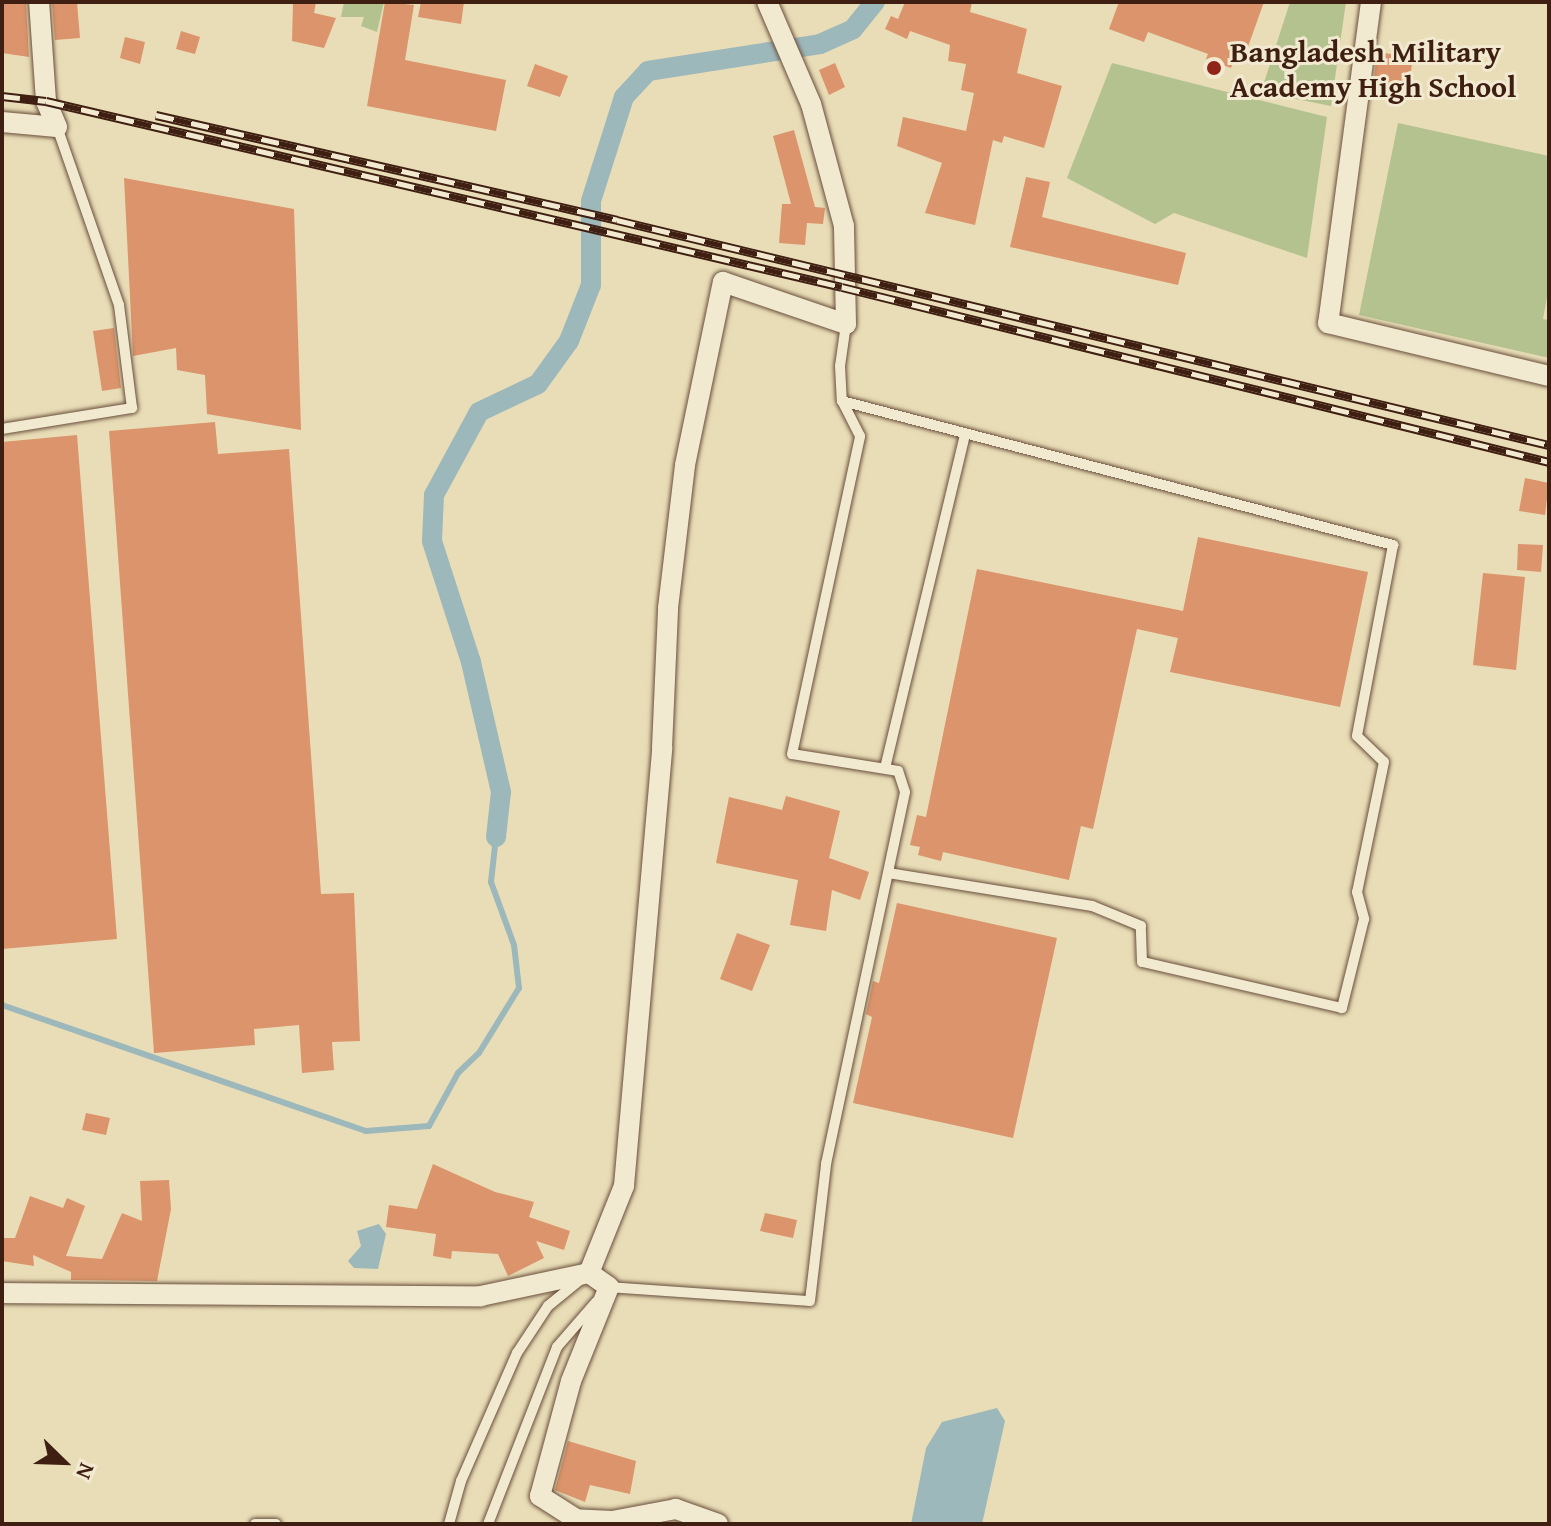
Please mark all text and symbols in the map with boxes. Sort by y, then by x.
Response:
place label: Bangladesh Military Academy High School [1230,33,1516,104]
marker: Bangladesh Military Academy High School [1205,59,1223,77]
north arrow [24,1422,104,1502]
text: N [68,1458,104,1484]

